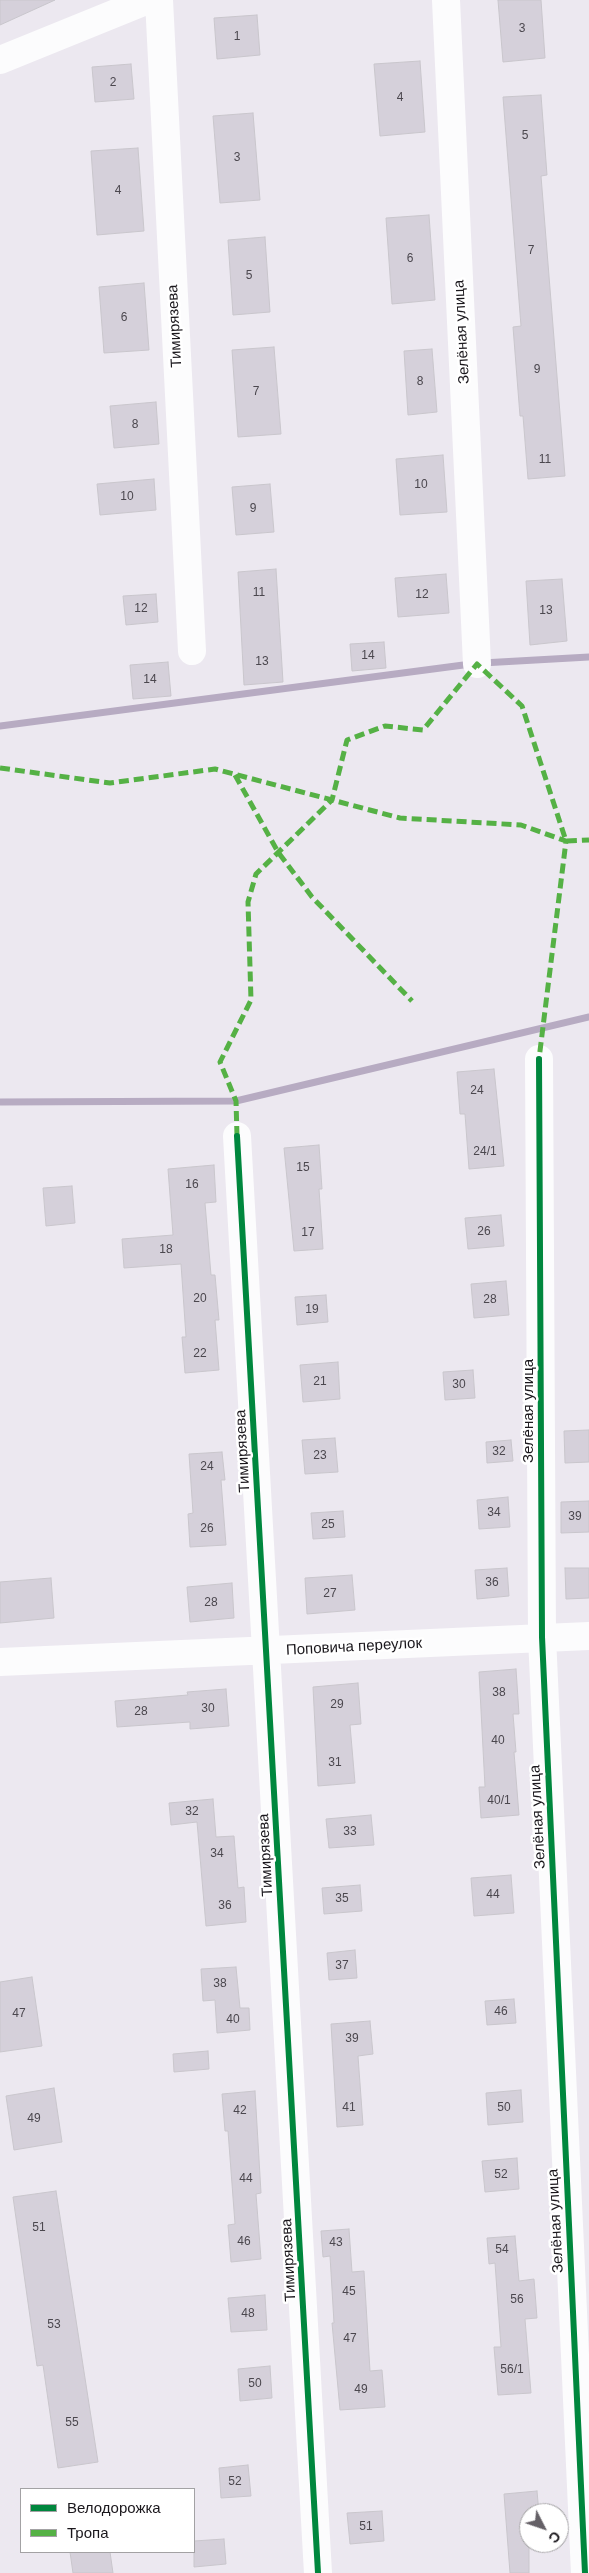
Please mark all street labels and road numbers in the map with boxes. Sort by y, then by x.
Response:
street label: Зелёная улица [450,280,474,384]
street label: Тимирязева [164,284,186,368]
street label: Зелёная улица [520,1359,538,1463]
street label: Тимирязева [232,1409,254,1493]
street label: Поповича переулок [286,1634,422,1660]
street label: Зелёная улица [526,1765,550,1869]
street label: Тимирязева [255,1813,277,1897]
street label: Зелёная улица [544,2169,568,2273]
street label: Тимирязева [278,2218,300,2302]

